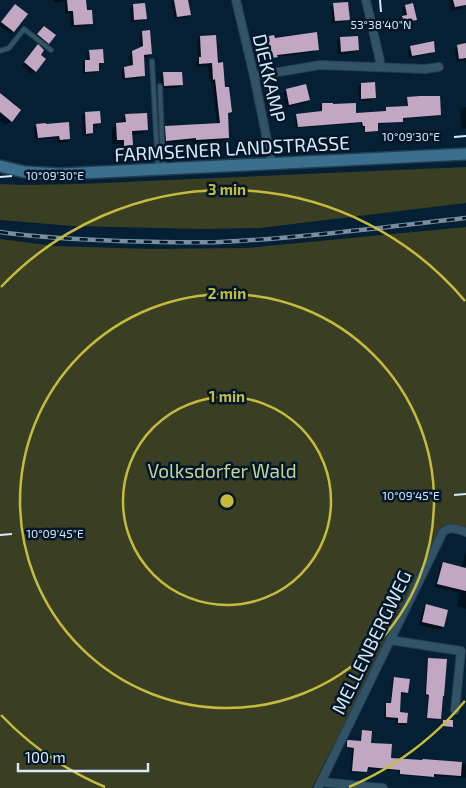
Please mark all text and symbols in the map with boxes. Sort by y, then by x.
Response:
text: 53°38'40"N [351,17,412,31]
street label: DIEKKAMP [249,31,291,125]
text: 10°09'30"E [382,129,440,143]
street label: FARMSENER LANDSTRASSE [114,130,350,166]
text: 10°09'30"E [26,168,84,182]
text: 3 min [208,180,246,198]
text: 2 min [208,284,246,302]
text: 1 min [209,387,245,405]
park label: Volksdorfer Wald [147,459,297,482]
text: 10°09'45"E [382,488,440,502]
centre of rings [218,492,236,510]
text: 10°09'45"E [26,526,84,540]
street label: MELLENBERGWEG [326,566,416,718]
scale bar [18,740,148,772]
text: 100 m [25,748,66,766]

